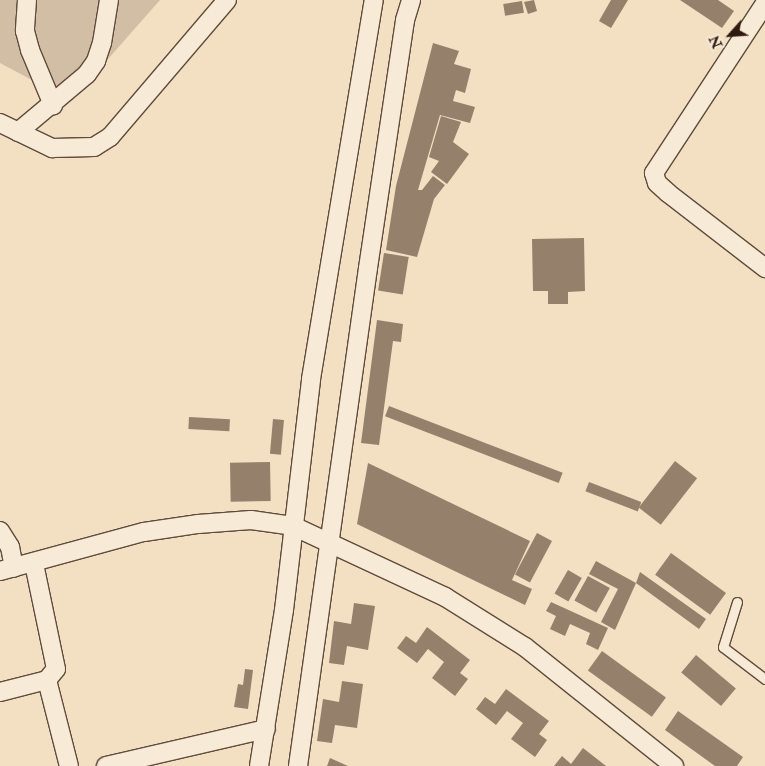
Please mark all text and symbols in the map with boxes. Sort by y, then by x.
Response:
north arrow [705,10,755,60]
text: N [706,32,726,51]

